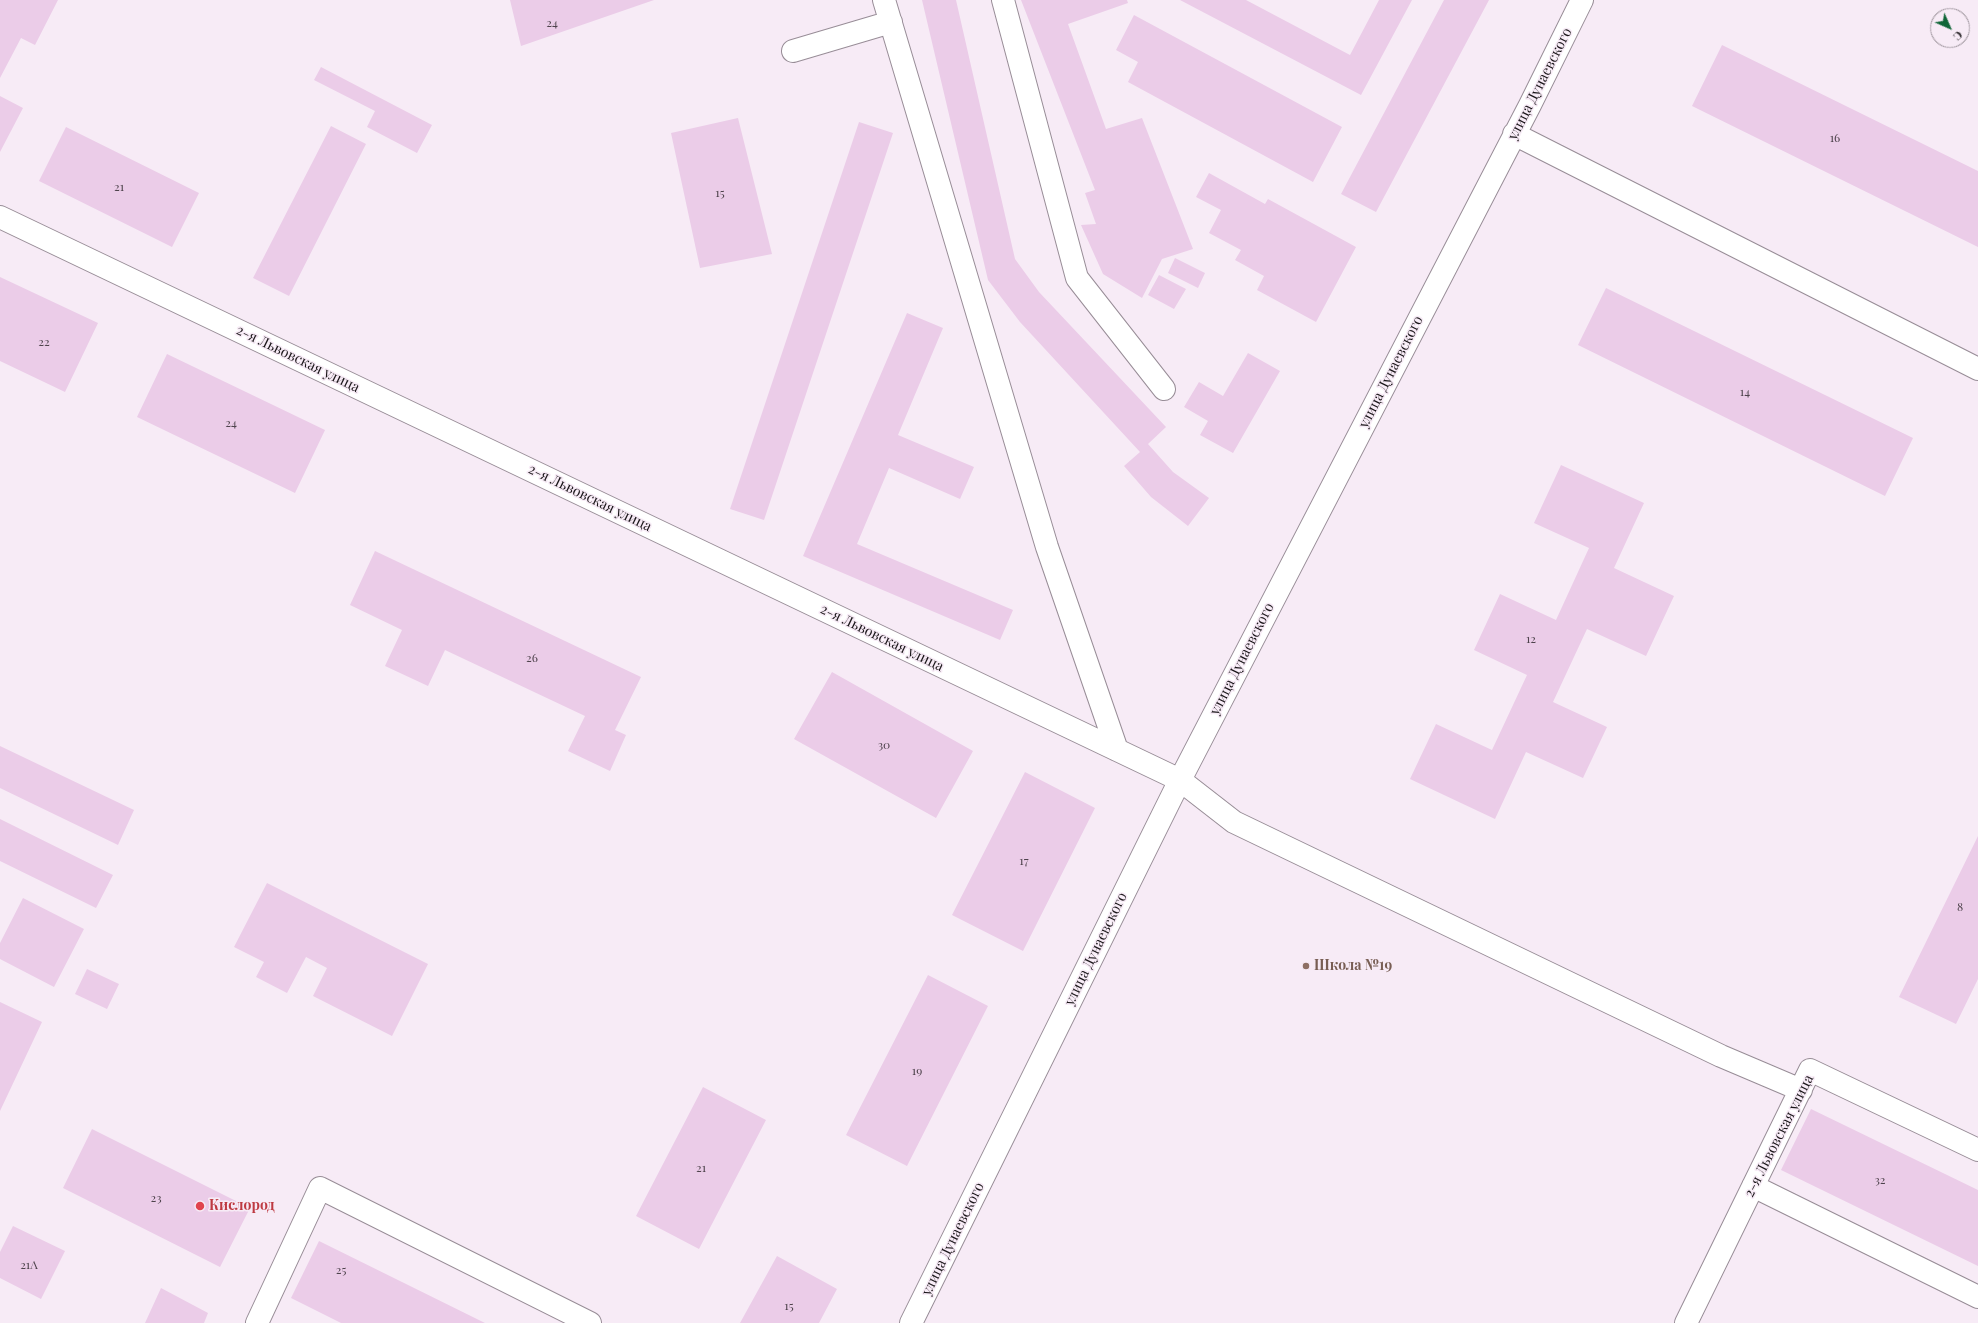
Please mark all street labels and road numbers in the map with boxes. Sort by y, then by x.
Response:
street label: улица Дунаевского [1504,25,1576,143]
street label: улица Дунаевского [1355,313,1427,431]
street label: 2-я Львовская улица [234,322,362,396]
street label: 2-я Львовская улица [526,461,654,535]
street label: улица Дунаевского [1206,600,1278,718]
street label: 2-я Львовская улица [818,601,946,675]
street label: улица Дунаевского [1061,890,1131,1008]
street label: 2-я Львовская улица [1741,1072,1817,1200]
street label: улица Дунаевского [918,1180,988,1298]

